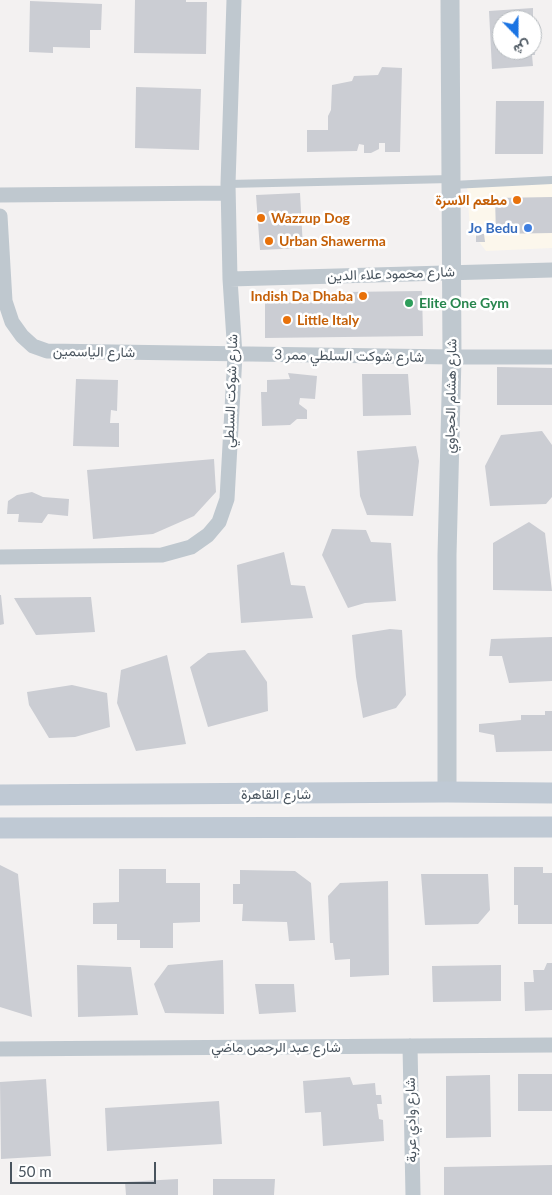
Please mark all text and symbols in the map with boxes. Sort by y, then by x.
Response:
north arrow [492,10,542,60]
text: ش [511,37,533,59]
place label: مطعم الاسرة [435,192,507,208]
marker: مطعم الاسرة [511,194,523,206]
place label: Wazzup Dog [271,210,350,226]
marker: Wazzup Dog [255,212,267,224]
place label: Jo Bedu [468,220,518,236]
marker: Jo Bedu [522,222,534,234]
place label: Urban Shawerma [279,233,386,249]
marker: Urban Shawerma [263,235,275,247]
street label: شارع محمود علاء الدين [327,263,455,285]
place label: Indish Da Dhaba [251,288,353,304]
marker: Indish Da Dhaba [357,290,369,302]
place label: Elite One Gym [419,295,509,311]
marker: Elite One Gym [403,297,415,309]
place label: Little Italy [297,312,359,328]
marker: Little Italy [281,314,293,326]
street label: شارع شوكت السلطي [221,334,241,448]
street label: شارع هشام الحجاوي [442,338,460,454]
street label: شارع الياسمين [53,343,135,361]
street label: شارع شوكت السلطي ممر 3 [274,346,424,366]
street label: شارع القاهرة [241,786,311,802]
street label: شارع عبد الرحمن ماضي [211,1039,341,1055]
street label: شارع وادي عربة [402,1077,420,1163]
scale bar [12,1152,159,1184]
text: 50 m [18,1162,52,1180]

